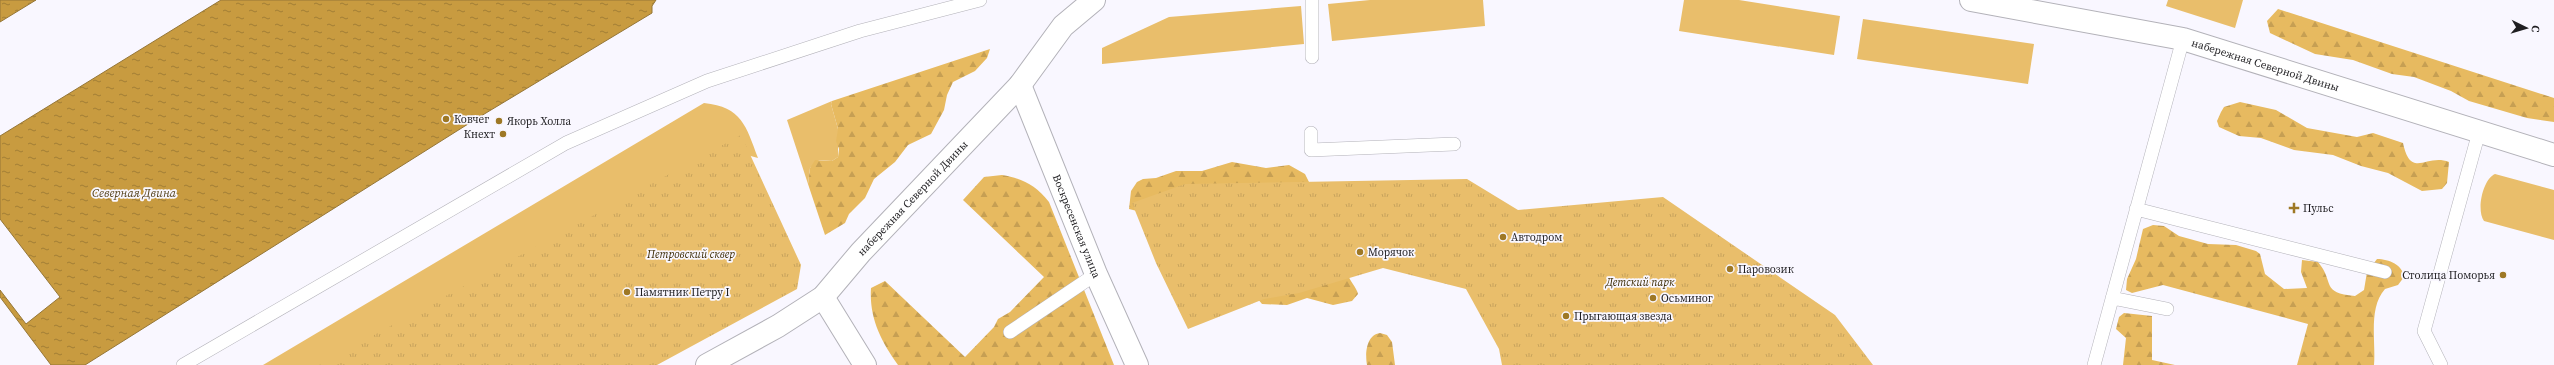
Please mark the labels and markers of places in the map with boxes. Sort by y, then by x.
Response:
place label: Ковчег [454,112,489,127]
marker: Ковчег [441,114,451,124]
place label: Якорь Холла [507,114,572,129]
marker: Якорь Холла [494,116,504,126]
place label: Кнехт [464,127,495,142]
marker: Кнехт [498,129,508,139]
place label: Пульс [2303,201,2334,216]
marker: Пульс [2288,202,2300,214]
place label: Автодром [1511,230,1562,245]
marker: Автодром [1498,232,1508,242]
place label: Морячок [1368,245,1414,260]
marker: Морячок [1355,247,1365,257]
place label: Паровозик [1738,262,1794,277]
marker: Паровозик [1725,264,1735,274]
place label: Столица Поморья [2402,268,2495,283]
marker: Столица Поморья [2498,270,2508,280]
place label: Памятник Петру I [635,285,730,300]
marker: Памятник Петру I [622,287,632,297]
place label: Осьминог [1661,291,1713,306]
marker: Осьминог [1648,293,1658,303]
place label: Прыгающая звезда [1574,309,1673,324]
marker: Прыгающая звезда [1561,311,1571,321]

